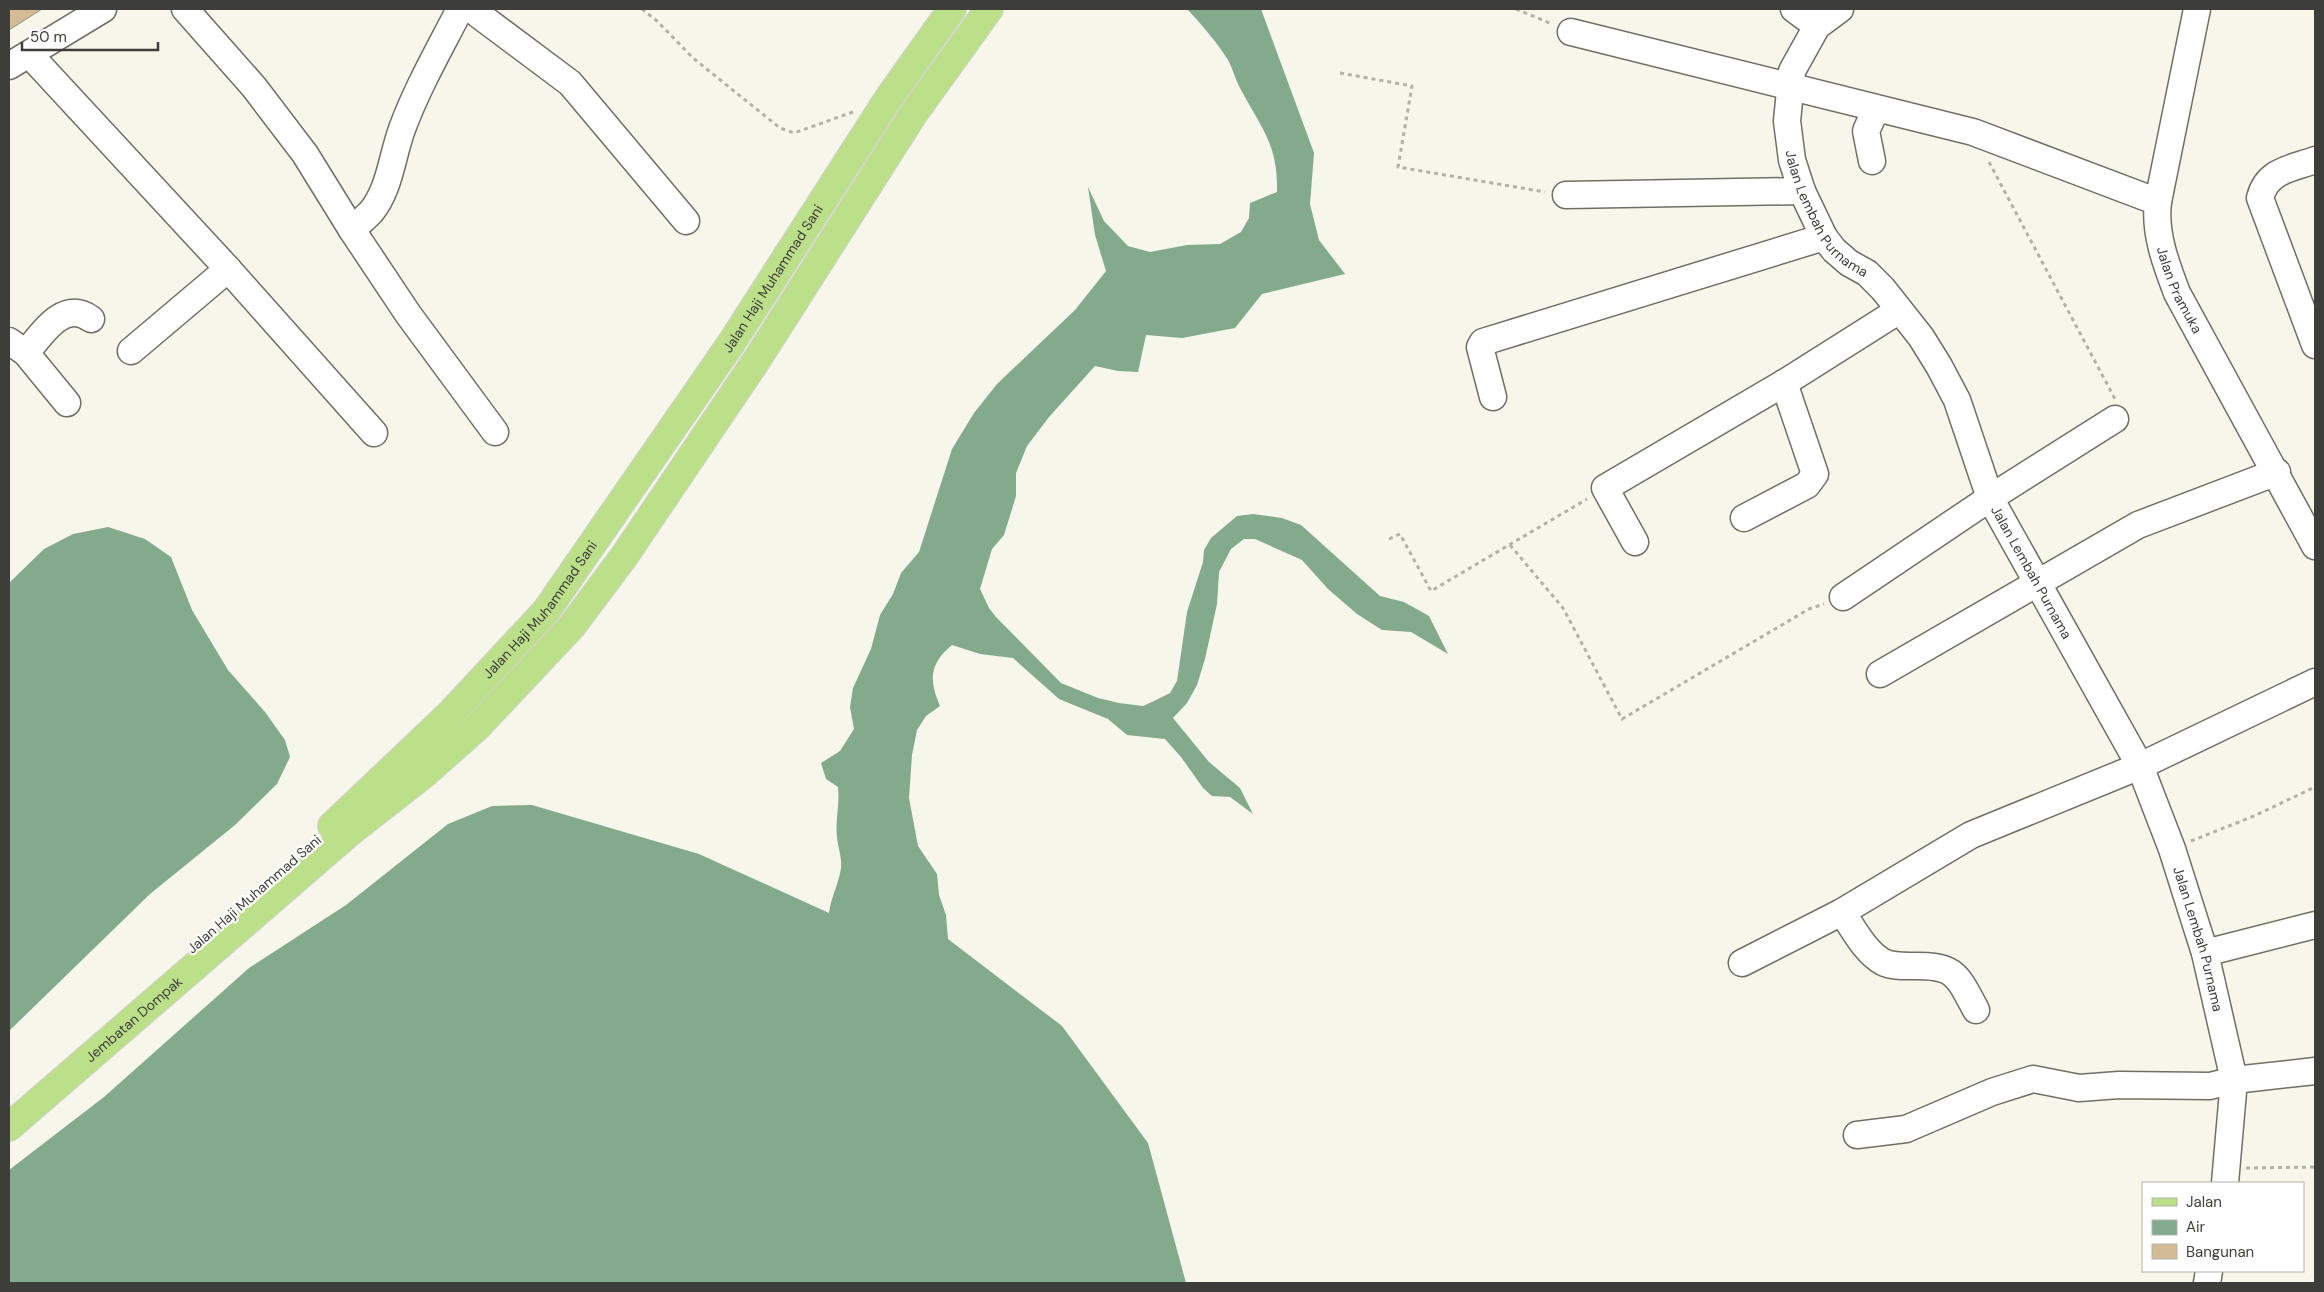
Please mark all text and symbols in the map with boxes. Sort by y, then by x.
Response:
scale bar [22,20,159,52]
text: 50 m [30,27,67,47]
street label: Jalan Lembah Purnama [1782,149,1871,281]
street label: Jalan Haji Muhammad Sani [718,201,827,356]
street label: Jalan Pramuka [2153,245,2206,337]
street label: Jalan Lembah Purnama [1987,502,2076,642]
street label: Jalan Haji Muhammad Sani [479,537,601,682]
street label: Jalan Haji Muhammad Sani [183,831,325,957]
street label: Jalan Lembah Purnama [2169,864,2227,1013]
street label: Jembatan Dompak [82,972,186,1066]
legend [2142,1182,2304,1272]
text: Jalan [2186,1192,2222,1212]
text: Air [2186,1217,2206,1237]
text: Bangunan [2186,1242,2254,1262]

